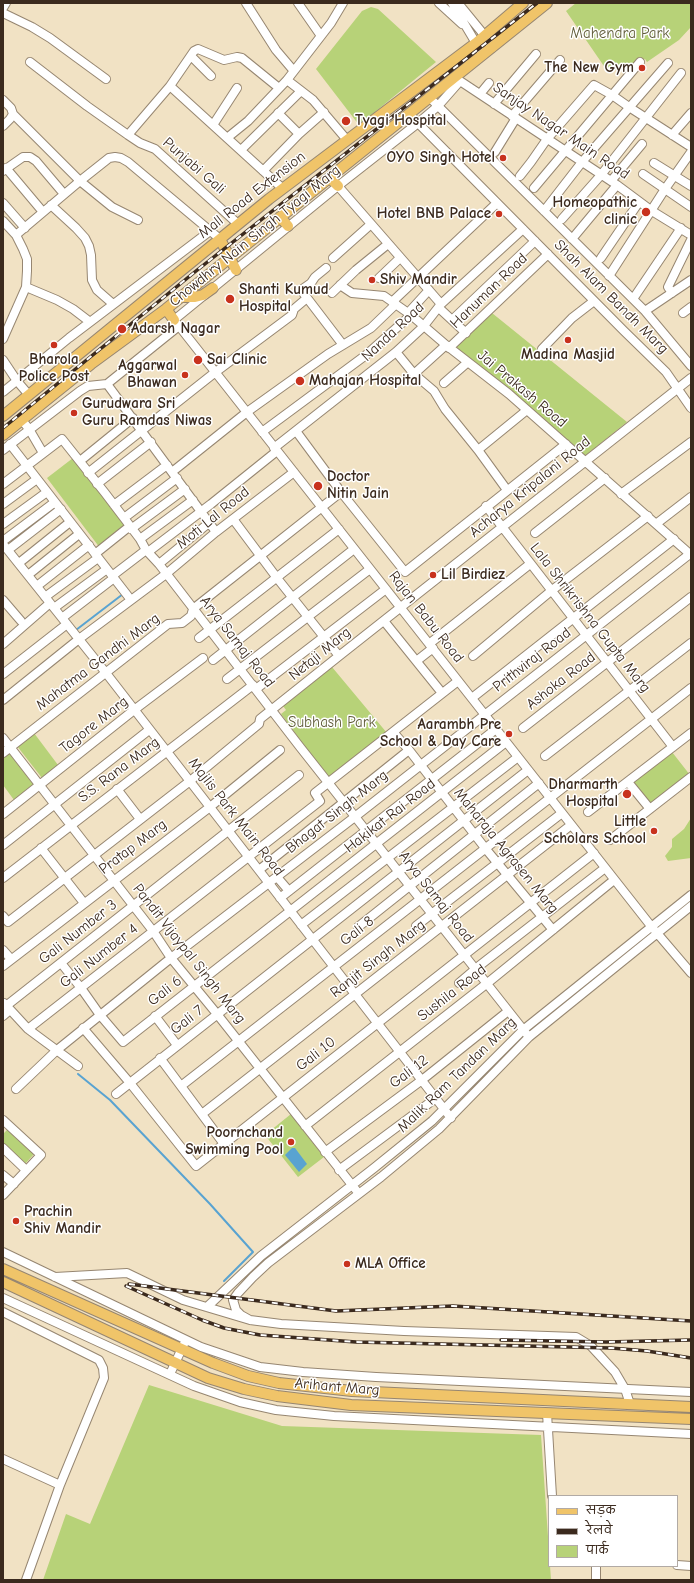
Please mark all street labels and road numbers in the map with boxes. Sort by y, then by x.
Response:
street label: Sanjay Nagar Main Road [489,79,633,183]
street label: Punjabi Gali [159,134,229,198]
street label: Mall Road Extension [195,148,309,242]
street label: Chowdhry Nain Singh Tyagi Marg [166,161,344,311]
street label: Shah Alam Bandh Marg [550,236,672,358]
street label: Hanuman Road [447,250,531,332]
street label: Nanda Road [358,298,428,366]
street label: Jai Prakash Road [474,346,570,432]
street label: Acharya Kripalani Road [466,433,594,541]
street label: Moti Lal Road [173,483,253,553]
street label: Lala Shrikrishna Gupta Marg [526,539,654,697]
street label: Rajan Babu Road [385,568,467,666]
street label: Arya Samaj Road [196,593,278,691]
street label: Mahatma Gandhi Marg [32,610,164,714]
street label: Netaji Marg [285,624,355,684]
street label: Prithviraj Road [489,624,575,696]
street label: Ashoka Road [523,648,599,714]
street label: Tagore Marg [56,693,132,757]
street label: S.S. Rana Marg [75,733,163,807]
street label: Majlis Park Main Road [184,754,288,880]
street label: Bhagat Singh Marg [282,766,392,858]
street label: Hakikat Rai Road [341,775,439,857]
street label: Maharaja Agrasen Marg [450,784,562,918]
street label: Pratap Marg [96,816,170,878]
street label: Arya Samaj Road [395,848,477,946]
street label: Pandit Vijaypal Singh Marg [129,880,249,1028]
street label: Gali Number 3 [35,896,121,968]
street label: Gali 8 [337,912,377,950]
street label: Ranjit Singh Marg [327,916,429,1002]
street label: Gali Number 4 [56,920,142,992]
street label: Sushila Road [414,961,490,1025]
street label: Gali 6 [144,972,186,1010]
street label: Gali 7 [167,1001,207,1039]
street label: Malik Ram Tandan Marg [394,1014,520,1136]
street label: Gali 10 [293,1033,339,1075]
street label: Gali 12 [386,1052,432,1092]
street label: Arihant Marg [294,1374,380,1400]

